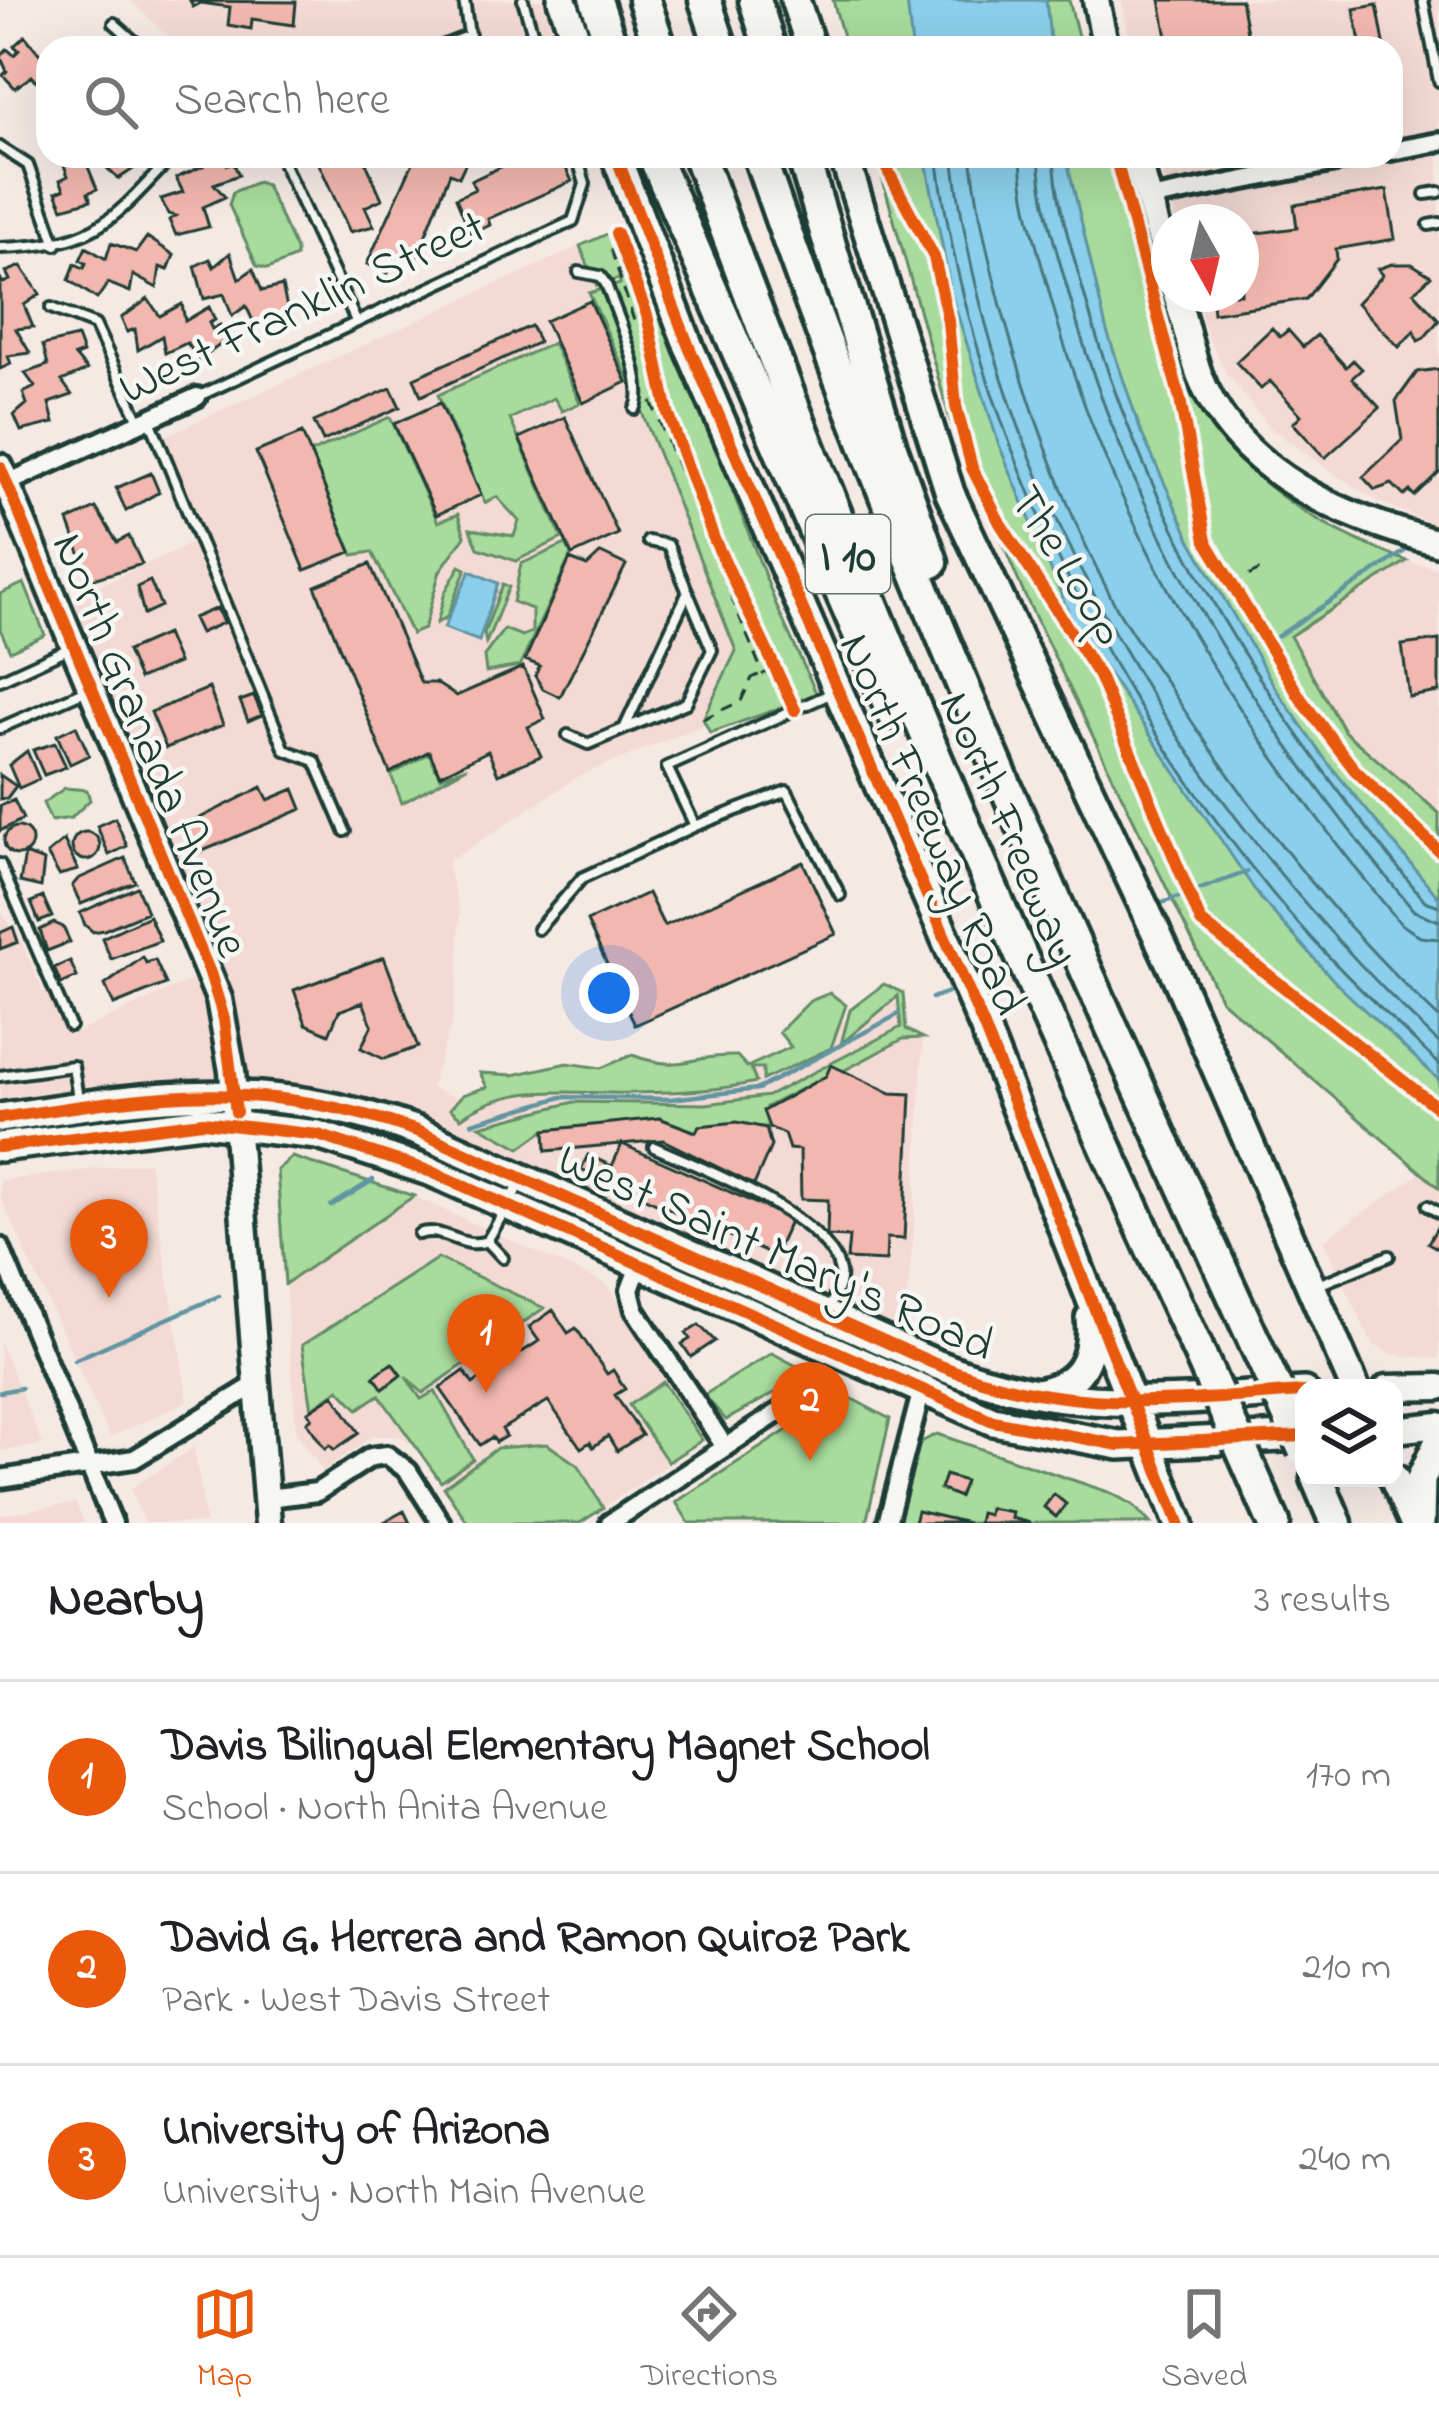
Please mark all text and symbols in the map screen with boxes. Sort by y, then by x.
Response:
search box [36,36,1403,168]
icon: search [78,69,144,135]
text: Search here [174,69,390,135]
street label: West Franklin Street [108,194,498,425]
north arrow [1151,204,1259,312]
street label: The Loop [989,473,1143,661]
road number: I 10 [806,515,890,593]
street label: North Granada Avenue [31,523,266,969]
street label: North Freeway Road [829,624,1041,1022]
street label: North Freeway [928,682,1096,974]
your location [579,963,639,1023]
street label: West Saint Mary's Road [546,1127,1004,1382]
pin: 3 [70,1199,148,1298]
pin: 1 [447,1294,525,1393]
pin: 2 [771,1362,849,1461]
map controls [1295,1379,1403,1487]
button: layers [1295,1379,1403,1487]
text: Nearby [48,1564,204,1639]
text: 3 results [1254,1573,1391,1630]
text: Davis Bilingual Elementary Magnet School [162,1715,930,1781]
text: 1 [81,1748,93,1805]
text: 170 m [1306,1748,1391,1805]
text: School · North Anita Avenue [162,1781,608,1838]
text: David G. Herrera and Ramon Quiroz Park [162,1907,909,1973]
text: 2 [77,1940,97,1997]
text: 210 m [1302,1940,1391,1997]
text: Park · West Davis Street [162,1973,550,2030]
text: University of Arizona [162,2099,550,2165]
text: 3 [79,2132,95,2189]
text: 240 m [1299,2132,1391,2189]
text: University · North Main Avenue [162,2165,646,2222]
tab: Map [192,2281,258,2401]
tab: Directions [641,2281,778,2401]
tab: Saved [1161,2281,1247,2401]

